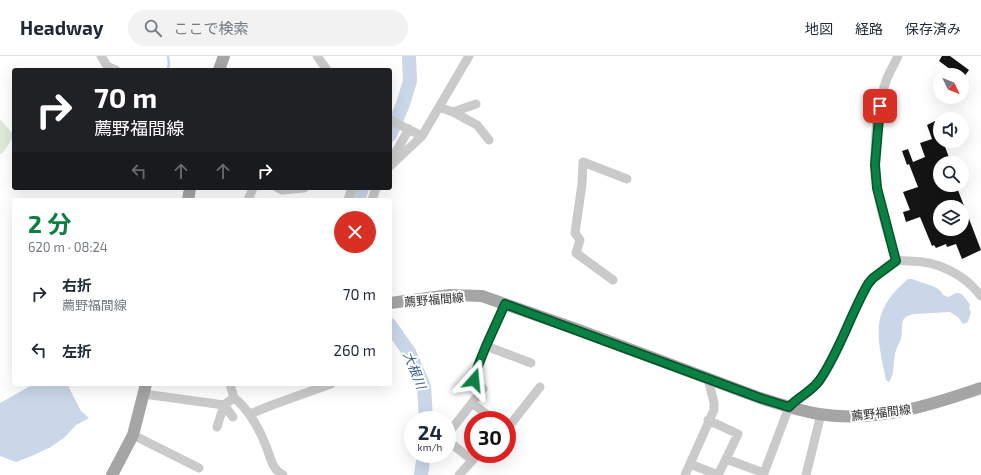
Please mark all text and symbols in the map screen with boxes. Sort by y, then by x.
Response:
search box [128,10,408,46]
text: Headway [20,16,104,39]
icon: search [142,17,164,39]
text: ここで検索 [174,19,249,37]
text: 地図 [805,20,833,37]
text: 経路 [855,20,883,37]
text: 保存済み [905,20,961,37]
north arrow [933,68,969,104]
map controls [933,68,969,236]
text: 70 m [94,80,157,114]
icon: right [28,84,80,136]
pin [863,89,897,123]
icon: arrive [869,95,891,117]
button: sound [933,112,969,148]
text: 薦野福間線 [94,117,184,139]
button: search [933,156,969,192]
icon: left [128,160,150,182]
icon: ahead [170,160,192,182]
icon: ahead [212,160,234,182]
icon: right [254,160,276,182]
button: layers [933,200,969,236]
text: 2 分 [28,209,71,238]
button: close [334,211,376,253]
text: 620 m · 08:24 [28,239,108,255]
text: 右折 [62,276,92,294]
icon: right [28,283,50,305]
text: 70 m [343,285,376,303]
street label: 薦野福間線 [403,289,465,309]
text: 薦野福間線 [62,297,127,313]
icon: left [28,339,50,361]
text: 260 m [333,341,376,359]
text: 左折 [62,342,92,360]
water label: 大根川 [400,349,430,393]
position arrow [453,359,495,401]
street label: 薦野福間線 [850,401,912,423]
speed limit sign: 30 [464,411,516,463]
text: 24 [418,420,442,444]
text: km/h [418,441,442,453]

